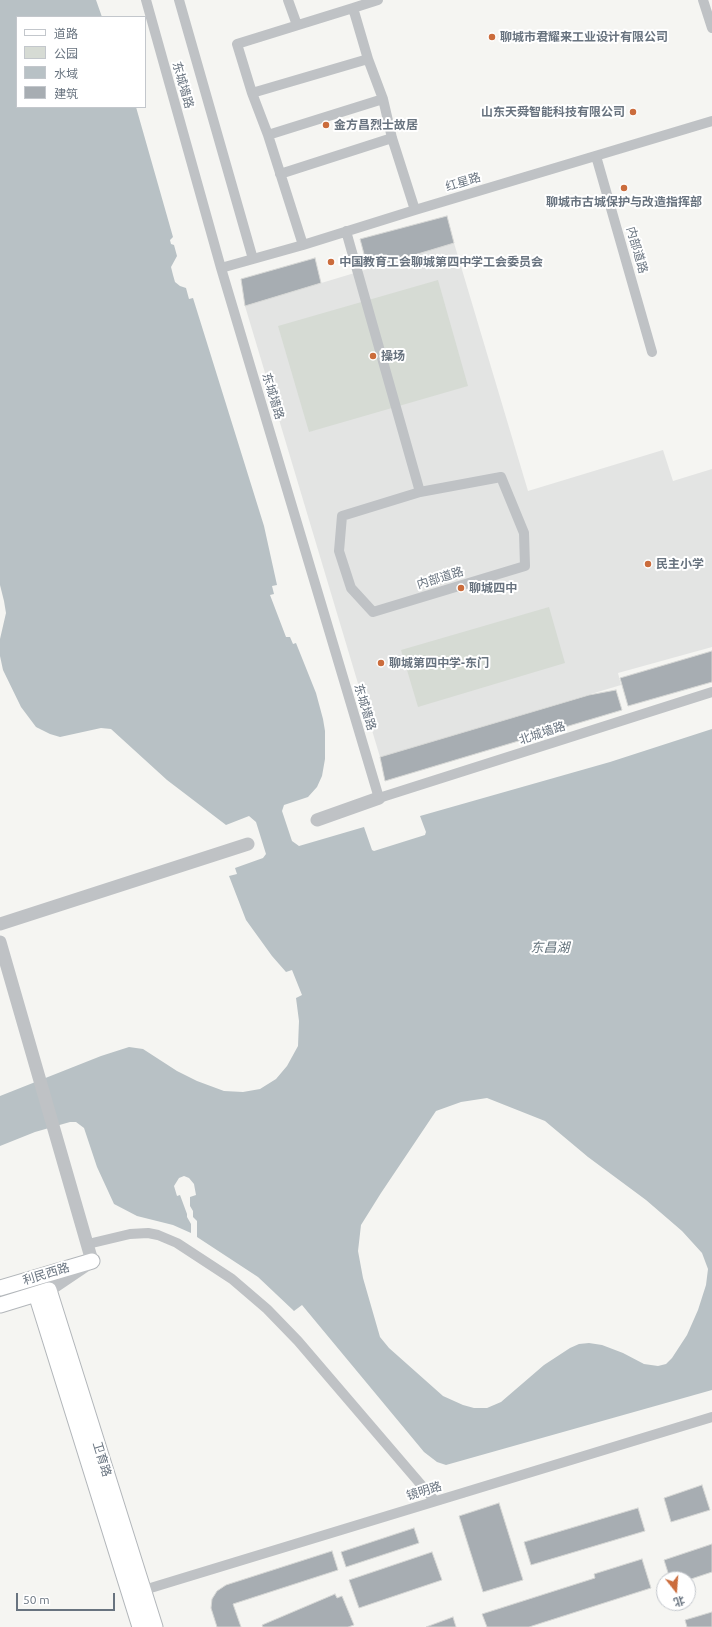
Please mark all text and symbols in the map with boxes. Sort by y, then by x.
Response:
legend [16,16,146,108]
text: 道路 [54,27,78,40]
place label: 聊城市君耀来工业设计有限公司 [500,30,668,44]
marker: 聊城市君耀来工业设计有限公司 [487,32,497,42]
text: 公园 [54,47,78,60]
street label: 东城墙路 [169,60,197,110]
text: 水域 [54,67,78,80]
text: 建筑 [54,87,78,100]
place label: 山东天舜智能科技有限公司 [481,105,625,119]
marker: 山东天舜智能科技有限公司 [628,107,638,117]
place label: 金方昌烈士故居 [334,118,418,132]
marker: 金方昌烈士故居 [321,120,331,130]
street label: 红星路 [444,170,482,194]
marker: 聊城市古城保护与改造指挥部 [619,183,629,193]
place label: 聊城市古城保护与改造指挥部 [546,195,702,209]
street label: 内部道路 [623,225,651,275]
place label: 中国教育工会聊城第四中学工会委员会 [339,255,543,269]
marker: 中国教育工会聊城第四中学工会委员会 [326,257,336,267]
place label: 操场 [381,349,405,363]
marker: 操场 [368,351,378,361]
street label: 东城墙路 [259,371,287,421]
place label: 民主小学 [656,557,704,571]
marker: 民主小学 [643,559,653,569]
street label: 内部道路 [415,564,465,592]
place label: 聊城四中 [469,581,517,595]
marker: 聊城四中 [456,583,466,593]
place label: 聊城第四中学-东门 [389,656,489,670]
marker: 聊城第四中学-东门 [376,658,386,668]
street label: 东城墙路 [351,682,379,732]
street label: 北城墙路 [517,719,567,747]
water label: 东昌湖 [531,940,569,956]
street label: 利民西路 [21,1260,71,1288]
street label: 卫育路 [90,1440,114,1478]
street label: 镜明路 [405,1479,443,1503]
north arrow [656,1571,696,1611]
scale bar [18,1585,117,1611]
text: 50 m [23,1593,50,1606]
text: 北 [672,1594,686,1609]

